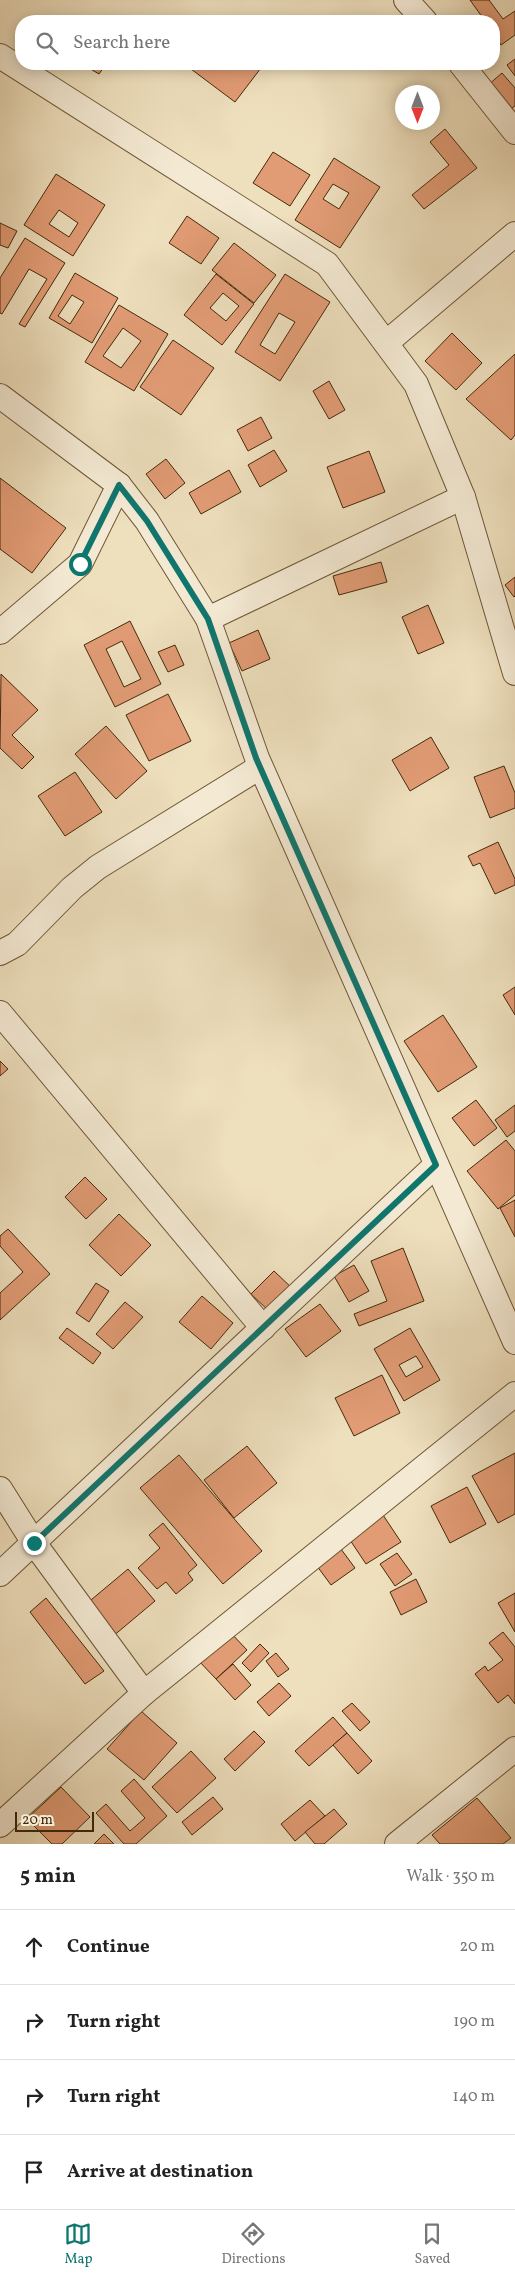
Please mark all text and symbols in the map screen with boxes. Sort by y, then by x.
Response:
search box [15,15,500,70]
icon: search [33,29,61,57]
text: Search here [73,30,170,56]
north arrow [395,85,440,130]
route start [69,553,92,576]
route end [23,1532,46,1555]
scale bar [15,1809,94,1832]
text: 20 m [22,1811,53,1830]
text: 5 min [20,1862,76,1891]
text: Walk · 350 m [407,1866,495,1888]
icon: ahead [20,1933,48,1961]
text: Continue [67,1934,150,1960]
text: 20 m [460,1936,495,1958]
icon: right [20,2008,48,2036]
text: Turn right [67,2009,160,2035]
text: 190 m [453,2011,495,2033]
icon: right [20,2083,48,2111]
text: Turn right [67,2084,160,2110]
text: 140 m [453,2086,495,2108]
icon: arrive [20,2158,48,2186]
text: Arrive at destination [67,2159,253,2185]
tab: Map [64,2220,92,2269]
tab: Directions [221,2220,286,2269]
tab: Saved [414,2220,451,2269]

